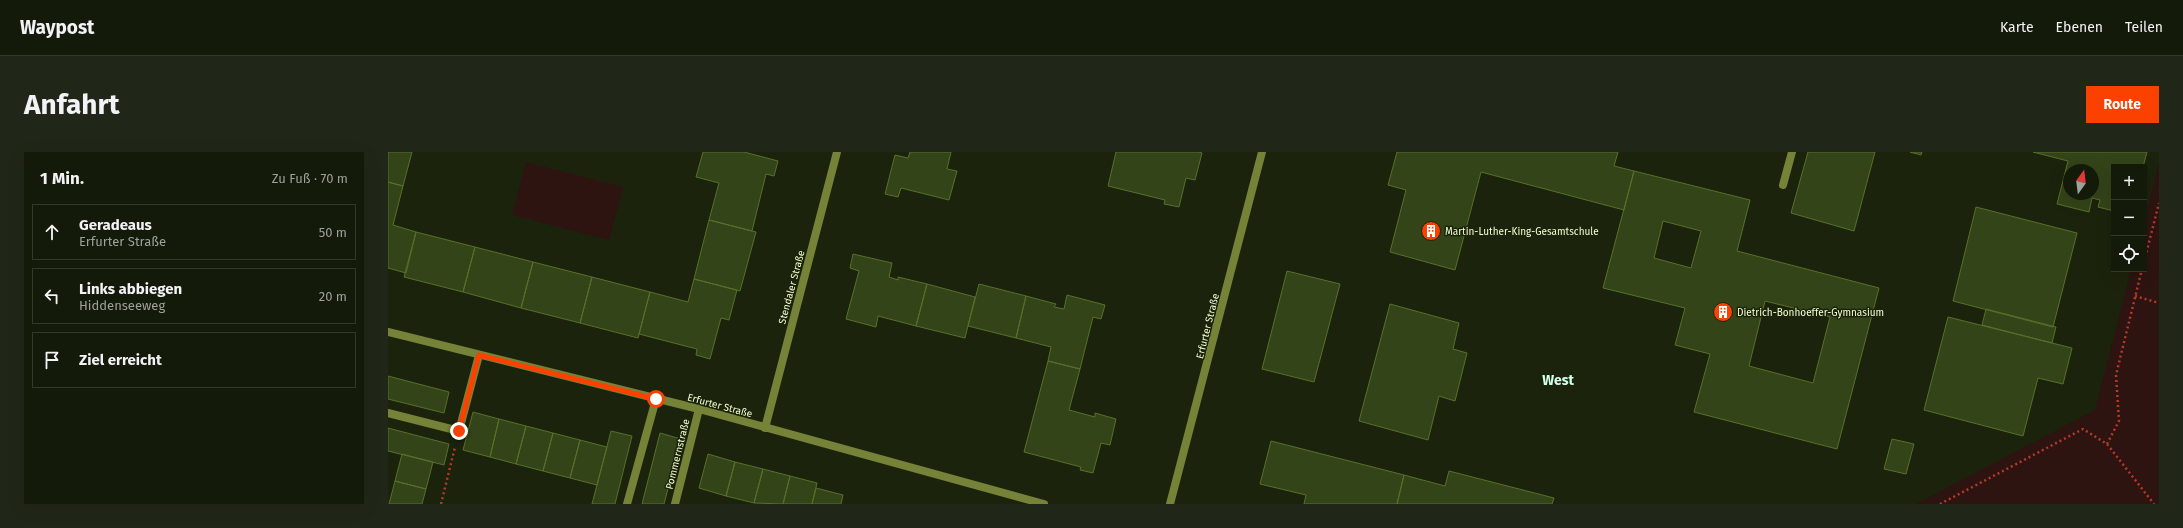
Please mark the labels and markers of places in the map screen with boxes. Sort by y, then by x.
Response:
building icon: Martin-Luther-King-Gesamtschule [1420,220,1442,242]
place label: Martin-Luther-King-Gesamtschule [1445,226,1599,238]
building icon: Dietrich-Bonhoeffer-Gymnasium [1712,301,1734,323]
place label: Dietrich-Bonhoeffer-Gymnasium [1737,307,1884,319]

